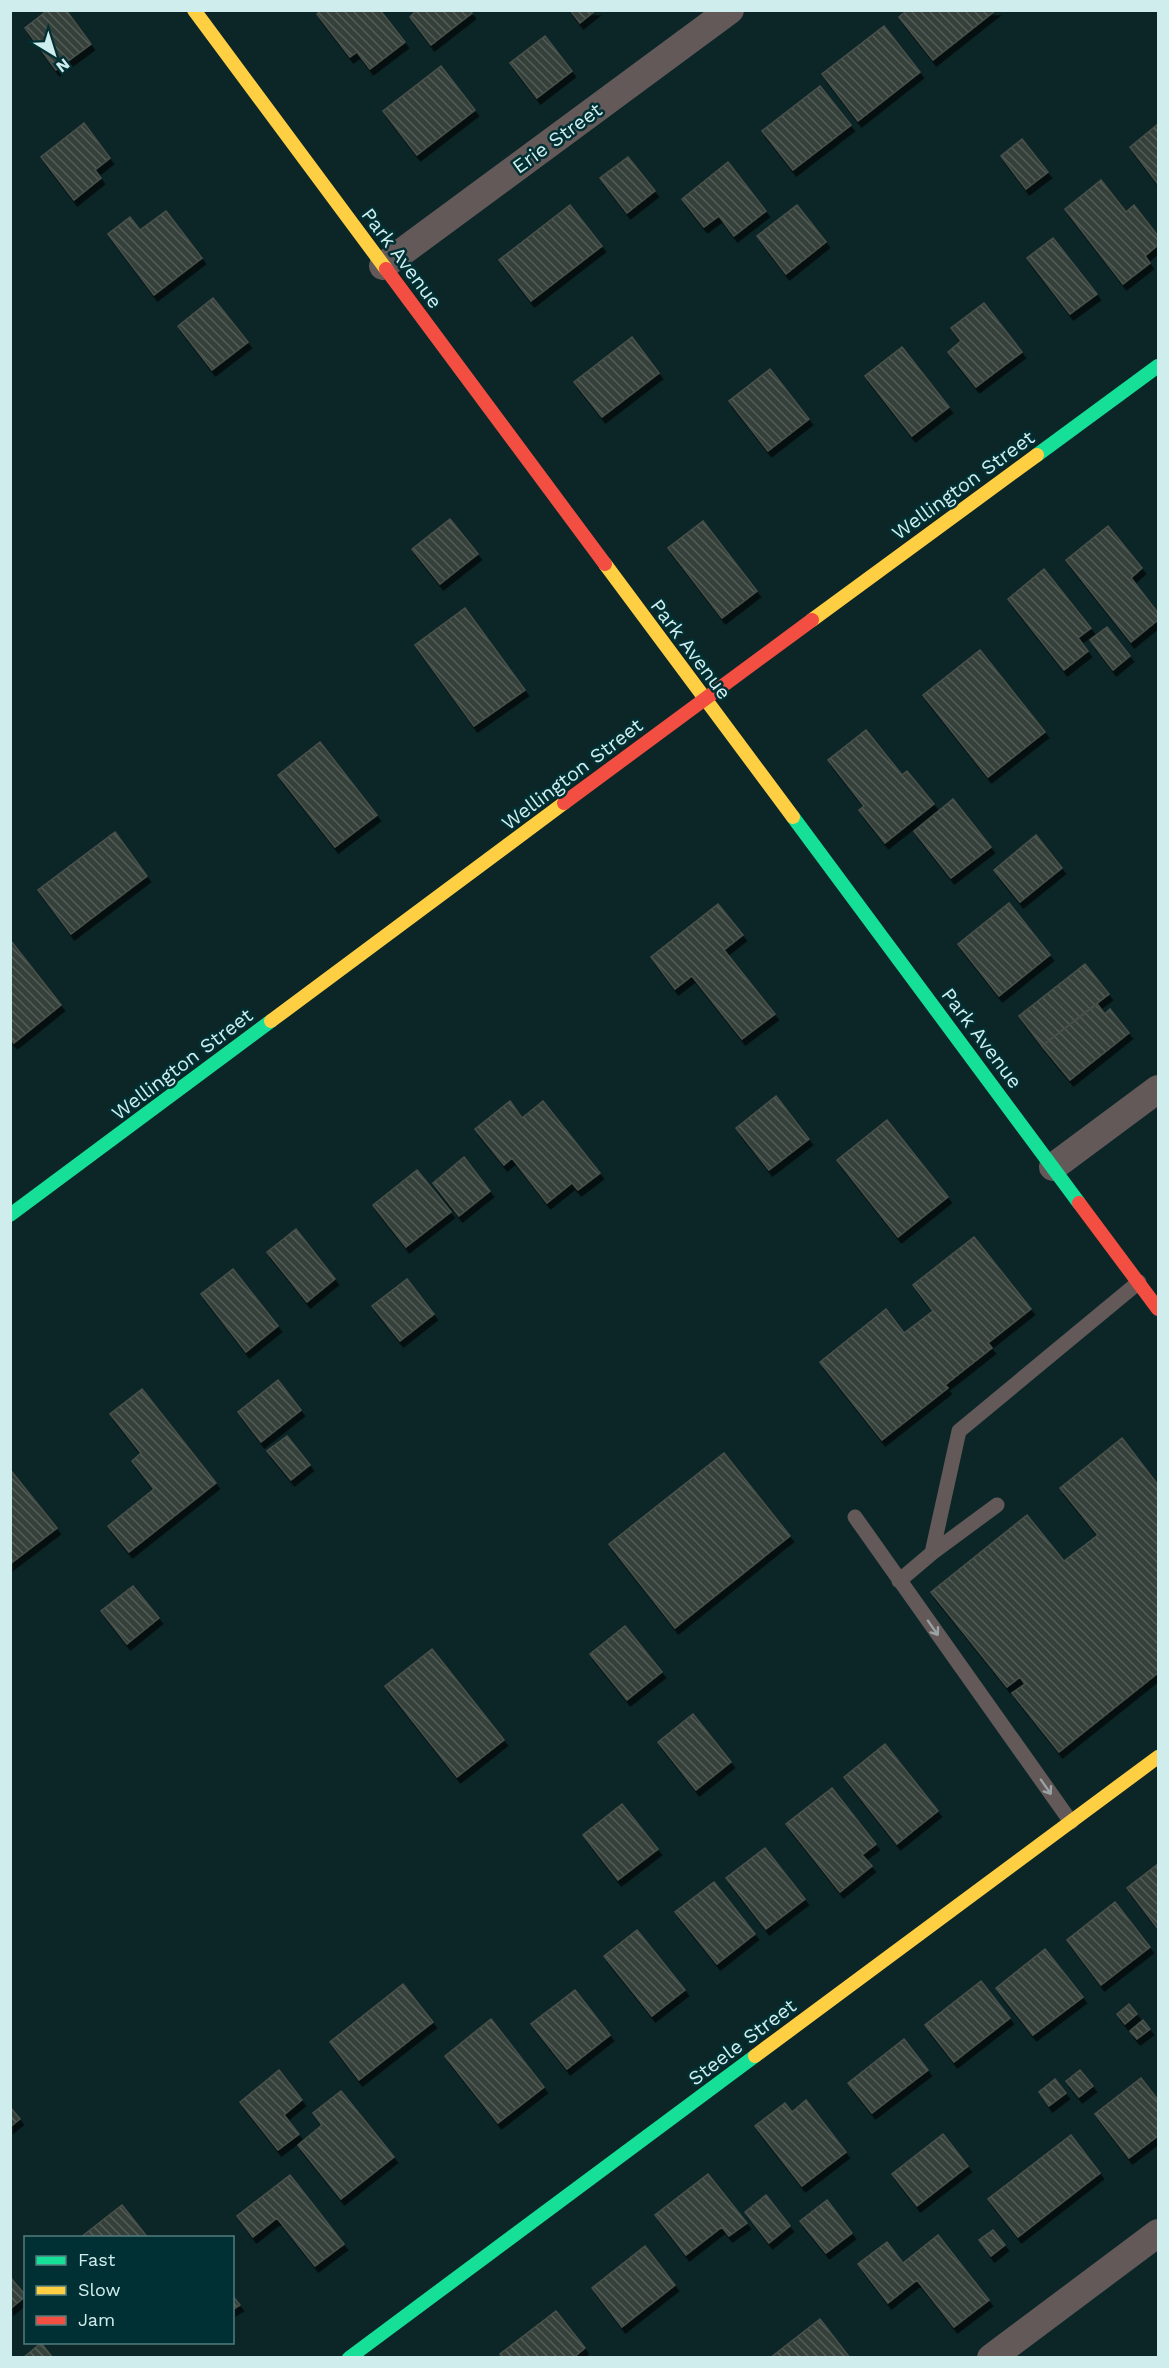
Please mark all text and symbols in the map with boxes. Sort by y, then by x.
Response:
north arrow [24,24,84,84]
text: N [52,54,73,77]
street label: Erie Street [508,97,607,179]
street label: Park Avenue [357,203,447,313]
street label: Wellington Street [887,425,1039,545]
street label: Park Avenue [646,594,736,704]
street label: Wellington Street [497,713,648,835]
street label: Park Avenue [937,983,1027,1093]
street label: Wellington Street [107,1003,258,1125]
one-way arrow [927,1620,939,1636]
one-way arrow [1040,1779,1052,1795]
street label: Steele Street [683,1993,801,2090]
legend [24,2236,234,2344]
text: Fast [78,2249,116,2270]
text: Slow [78,2279,121,2300]
text: Jam [78,2309,115,2330]

